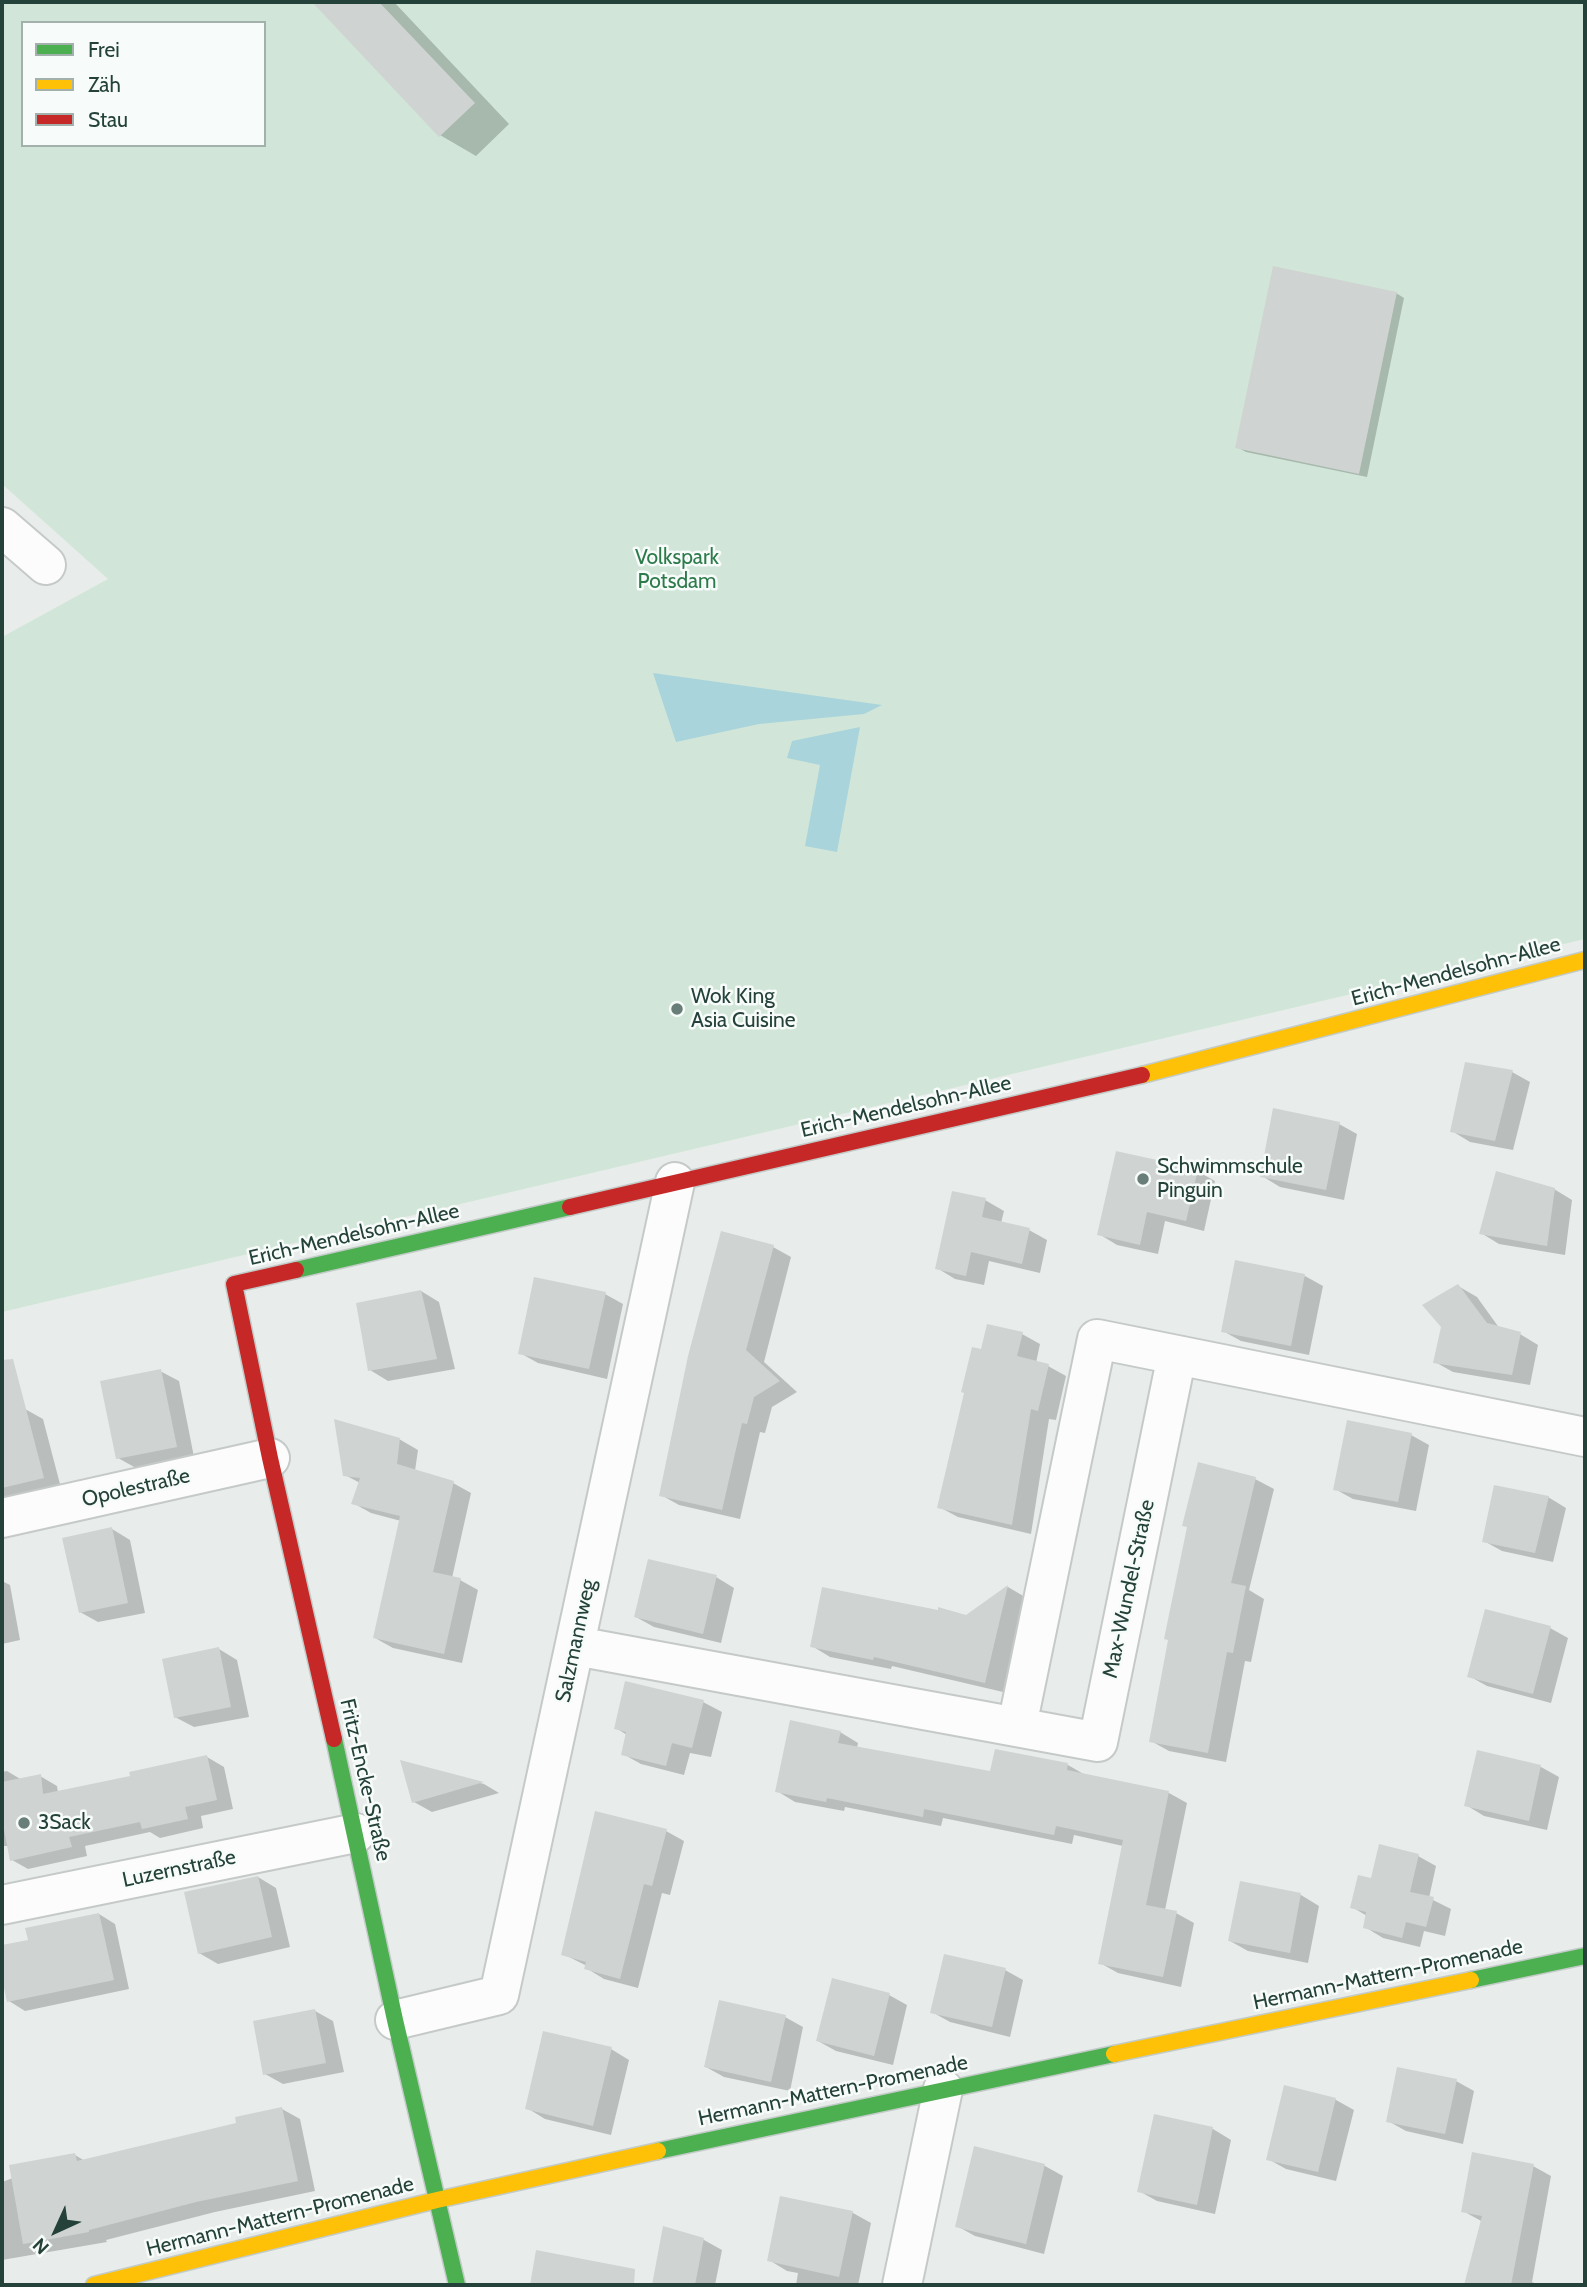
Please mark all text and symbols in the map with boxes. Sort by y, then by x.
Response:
legend [21,21,266,147]
text: Frei [88,37,120,62]
text: Zäh [88,72,121,97]
text: Stau [88,107,128,132]
park label: Volkspark Potsdam [635,545,719,595]
street label: Erich-Mendelsohn-Allee [1349,932,1563,1012]
place label: Wok King Asia Cuisine [691,984,796,1034]
marker: Wok King Asia Cuisine [669,1001,685,1017]
street label: Erich-Mendelsohn-Allee [798,1070,1014,1144]
place label: Schwimmschule Pinguin [1157,1154,1303,1204]
marker: Schwimmschule Pinguin [1135,1171,1151,1187]
street label: Erich-Mendelsohn-Allee [246,1198,462,1272]
street label: Opolestraße [80,1463,192,1513]
street label: Max-Wundel-Straße [1098,1497,1160,1681]
street label: Salzmannweg [551,1577,601,1705]
street label: Fritz-Encke-Straße [334,1696,396,1864]
place label: 3Sack [38,1810,91,1836]
marker: 3Sack [16,1815,32,1831]
street label: Luzernstraße [120,1845,238,1893]
street label: Hermann-Mattern-Promenade [1251,1934,1525,2016]
street label: Hermann-Mattern-Promenade [696,2050,970,2132]
street label: Hermann-Mattern-Promenade [144,2172,416,2262]
north arrow [21,2196,91,2266]
text: N [28,2233,54,2259]

